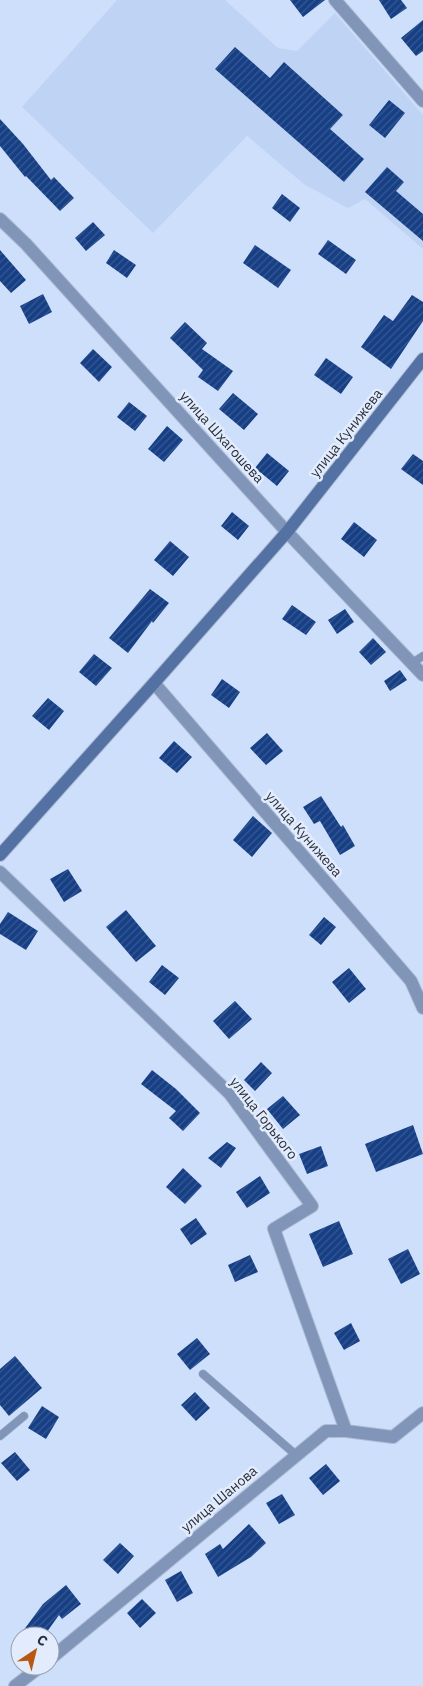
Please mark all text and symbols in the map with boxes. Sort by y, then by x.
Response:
street label: улица Кунижева [306,385,387,481]
street label: улица Шхагошева [176,387,268,487]
street label: улица Кунижева [262,787,347,881]
street label: улица Горького [226,1073,302,1163]
street label: улица Шанова [177,1461,261,1536]
north arrow [10,1626,60,1676]
text: С [34,1630,51,1650]

